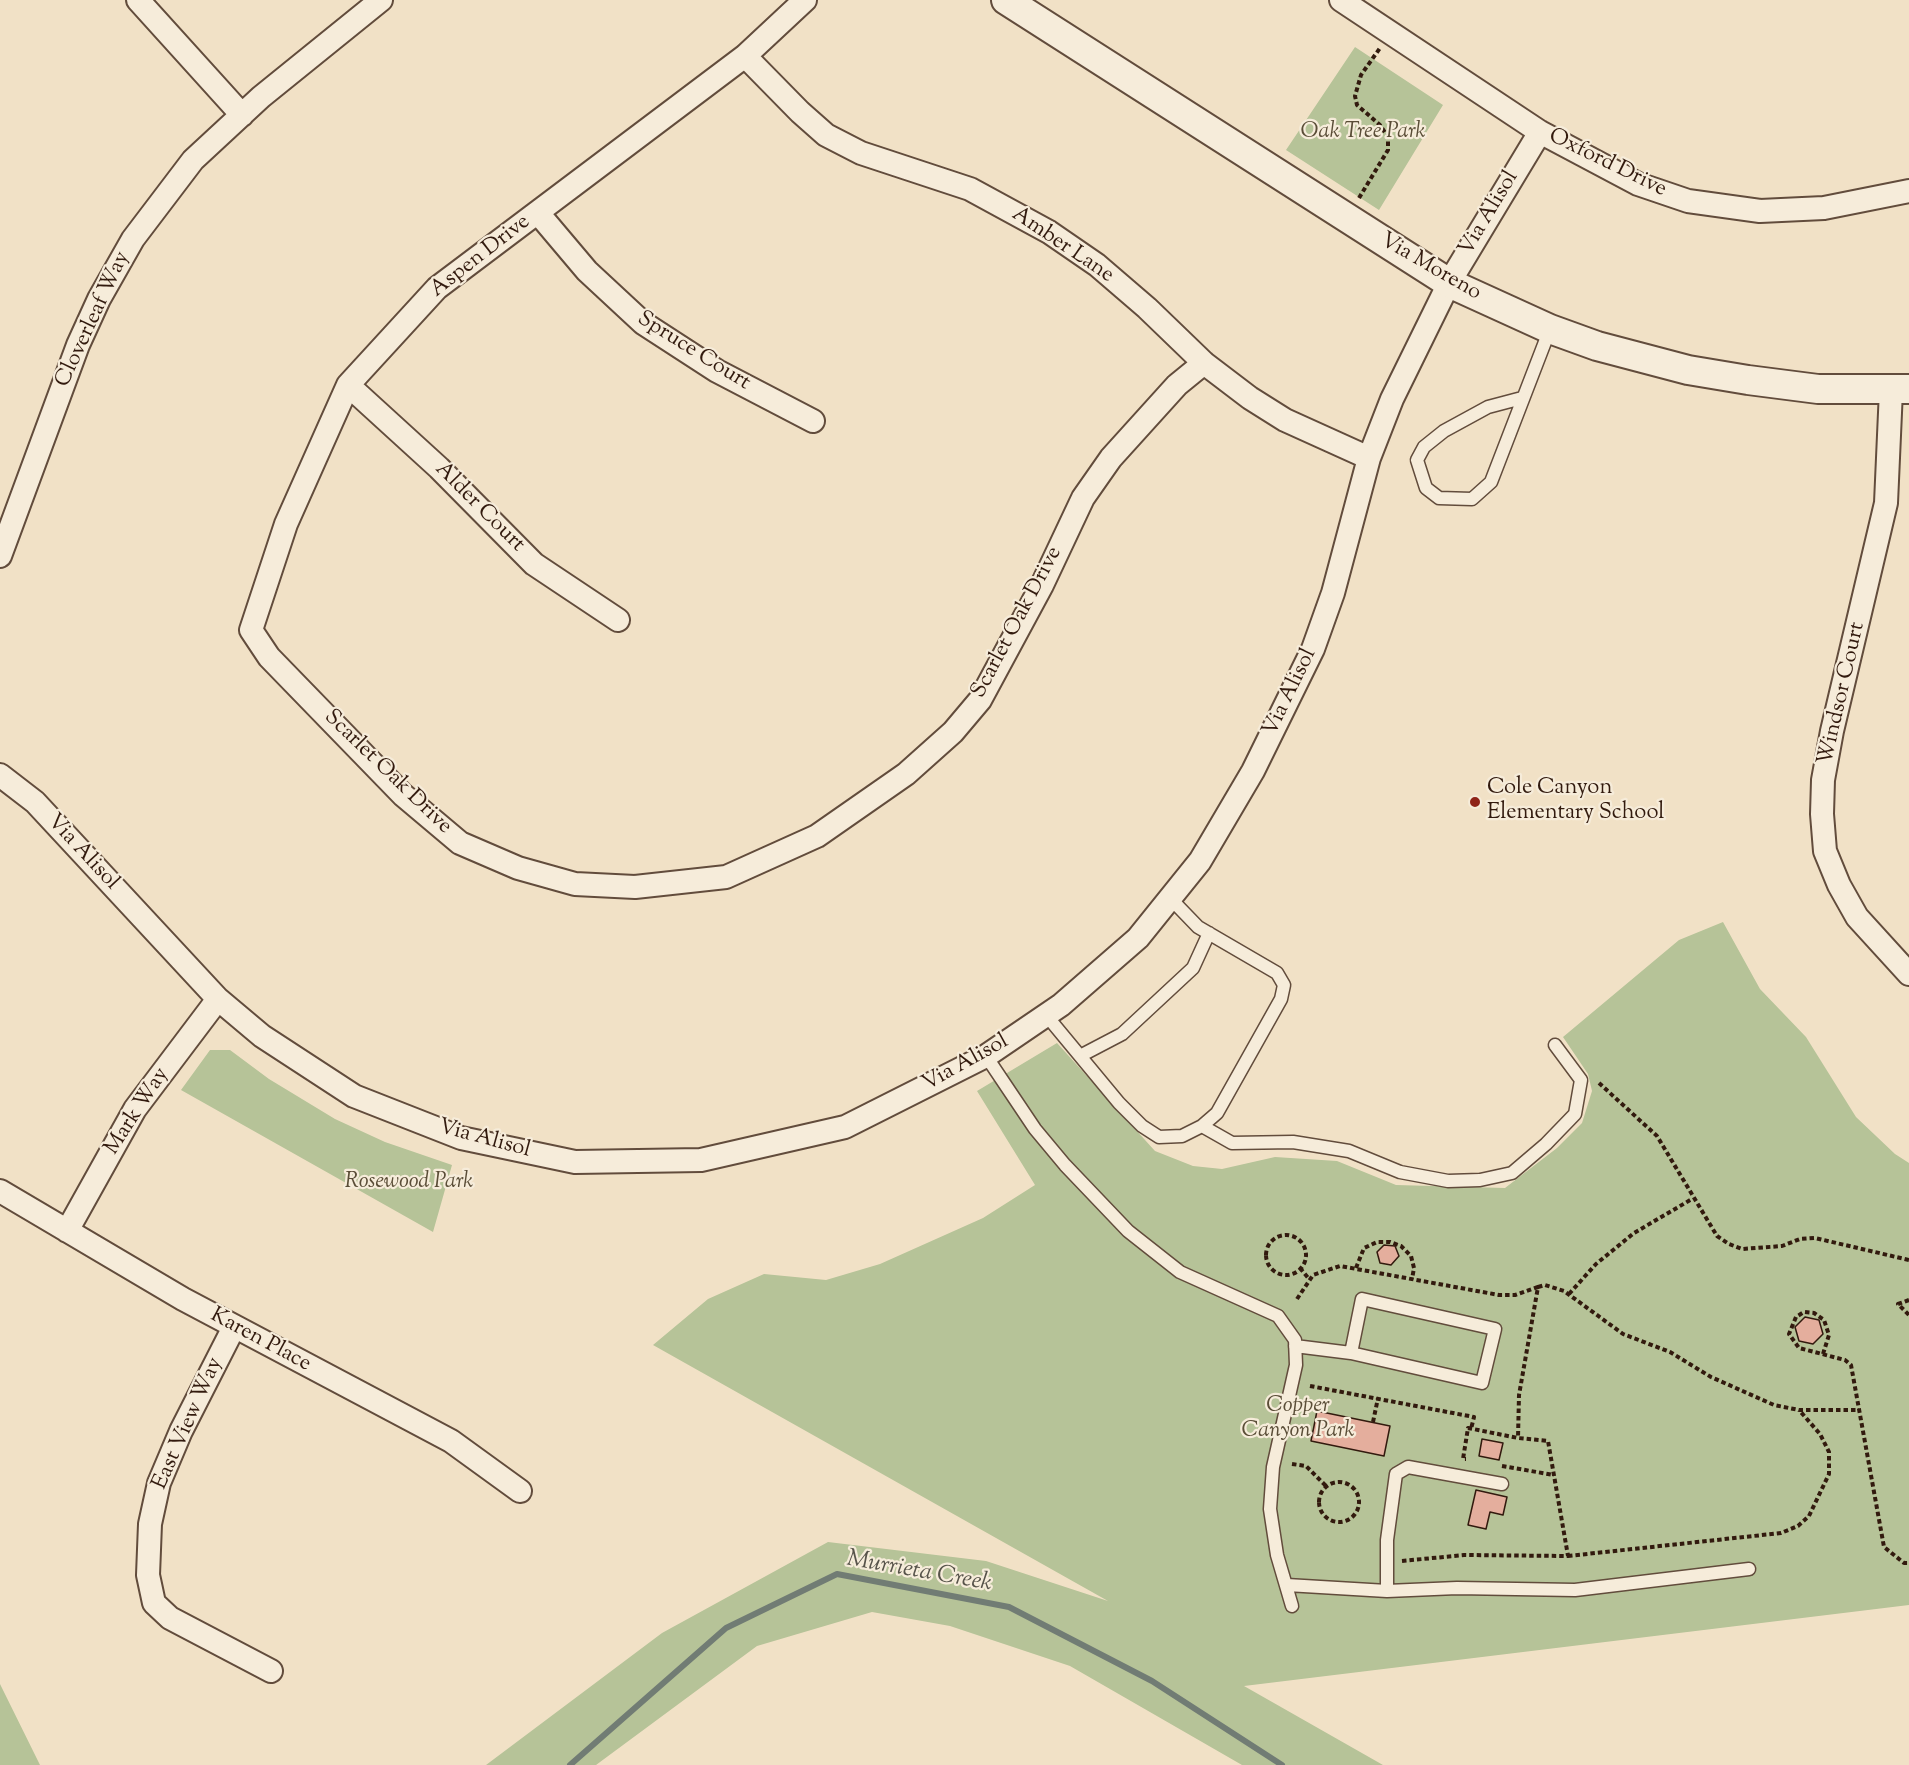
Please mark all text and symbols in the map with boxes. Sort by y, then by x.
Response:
park label: Oak Tree Park [1301,120,1425,146]
street label: Oxford Drive [1544,124,1670,204]
street label: Via Alisol [1454,167,1526,261]
street label: Amber Lane [1006,202,1118,290]
street label: Aspen Drive [426,210,536,304]
street label: Via Moreno [1375,228,1485,308]
street label: Cloverleaf Way [51,248,137,392]
street label: Spruce Court [631,307,755,397]
street label: Alder Court [428,457,530,559]
street label: Scarlet Oak Drive [967,543,1069,703]
street label: Windsor Court [1814,620,1872,768]
street label: Via Alisol [1258,645,1324,741]
street label: Scarlet Oak Drive [317,705,457,841]
place label: Cole Canyon Elementary School [1487,776,1664,828]
marker: Cole Canyon Elementary School [1468,795,1482,809]
street label: Via Alisol [40,809,124,897]
street label: Via Alisol [918,1030,1014,1098]
street label: Mark Way [100,1063,176,1161]
street label: Via Alisol [435,1115,533,1165]
park label: Rosewood Park [345,1170,473,1196]
street label: Karen Place [205,1303,315,1379]
street label: East View Way [148,1354,230,1494]
park label: Copper Canyon Park [1242,1394,1354,1446]
water label: Murrieta Creek [844,1546,994,1600]

